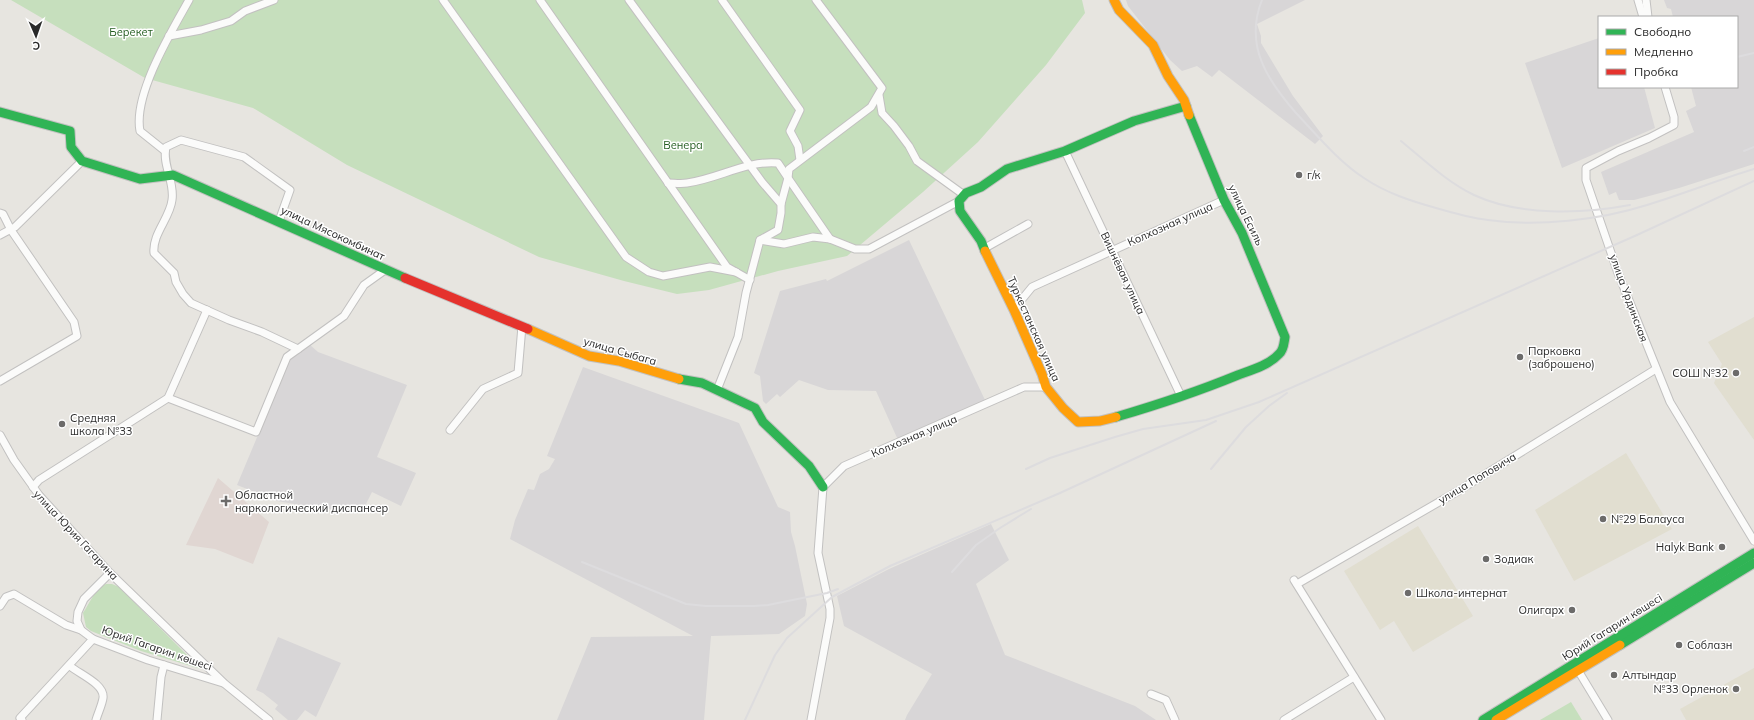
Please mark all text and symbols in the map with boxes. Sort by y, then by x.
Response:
north arrow [16,16,56,56]
legend [1598,16,1738,88]
text: Свободно [1634,24,1691,39]
park label: Берекет [109,25,153,39]
text: С [32,39,40,53]
text: Медленно [1634,44,1693,59]
text: Пробка [1634,64,1678,79]
park label: Венера [663,138,703,152]
place label: г/к [1307,168,1320,182]
marker: г/к [1294,170,1304,180]
street label: улица Есиль [1225,182,1267,248]
street label: Колхозная улица [1125,199,1215,249]
street label: улица Мясокомбинат [279,203,387,263]
street label: Вишнёвая улица [1098,229,1148,317]
street label: улица Урдинская [1607,252,1651,344]
street label: Туркестанская улица [1005,274,1063,384]
street label: улица Сыбага [582,334,658,368]
place label: Парковка (заброшено) [1528,344,1595,371]
marker: Парковка (заброшено) [1515,352,1525,362]
place label: СОШ №32 [1672,366,1728,380]
marker: СОШ №32 [1731,368,1741,378]
place label: Средняя школа №33 [70,411,132,438]
street label: Колхозная улица [869,412,959,460]
marker: Средняя школа №33 [57,419,67,429]
street label: улица Поповича [1436,449,1518,507]
street label: улица Юрия Гагарина [31,487,121,583]
place label: Областной наркологический диспансер [235,488,388,515]
marker: Областной наркологический диспансер [220,495,232,507]
place label: №29 Балауса [1611,512,1685,526]
marker: №29 Балауса [1598,514,1608,524]
place label: Halyk Bank [1656,540,1714,554]
marker: Halyk Bank [1717,542,1727,552]
place label: Зодиак [1494,552,1534,566]
marker: Зодиак [1481,554,1491,564]
place label: Школа-интернат [1416,586,1507,600]
marker: Школа-интернат [1403,588,1413,598]
street label: Юрий Гагарин көшесі [1559,590,1665,664]
place label: Олигарх [1518,603,1564,617]
marker: Олигарх [1567,605,1577,615]
street label: Юрий Гагарин көшесі [100,623,214,673]
place label: Соблазн [1687,638,1732,652]
marker: Соблазн [1674,640,1684,650]
place label: Алтындар [1622,668,1677,682]
marker: Алтындар [1609,670,1619,680]
place label: №33 Орленок [1653,682,1728,696]
marker: №33 Орленок [1731,684,1741,694]

